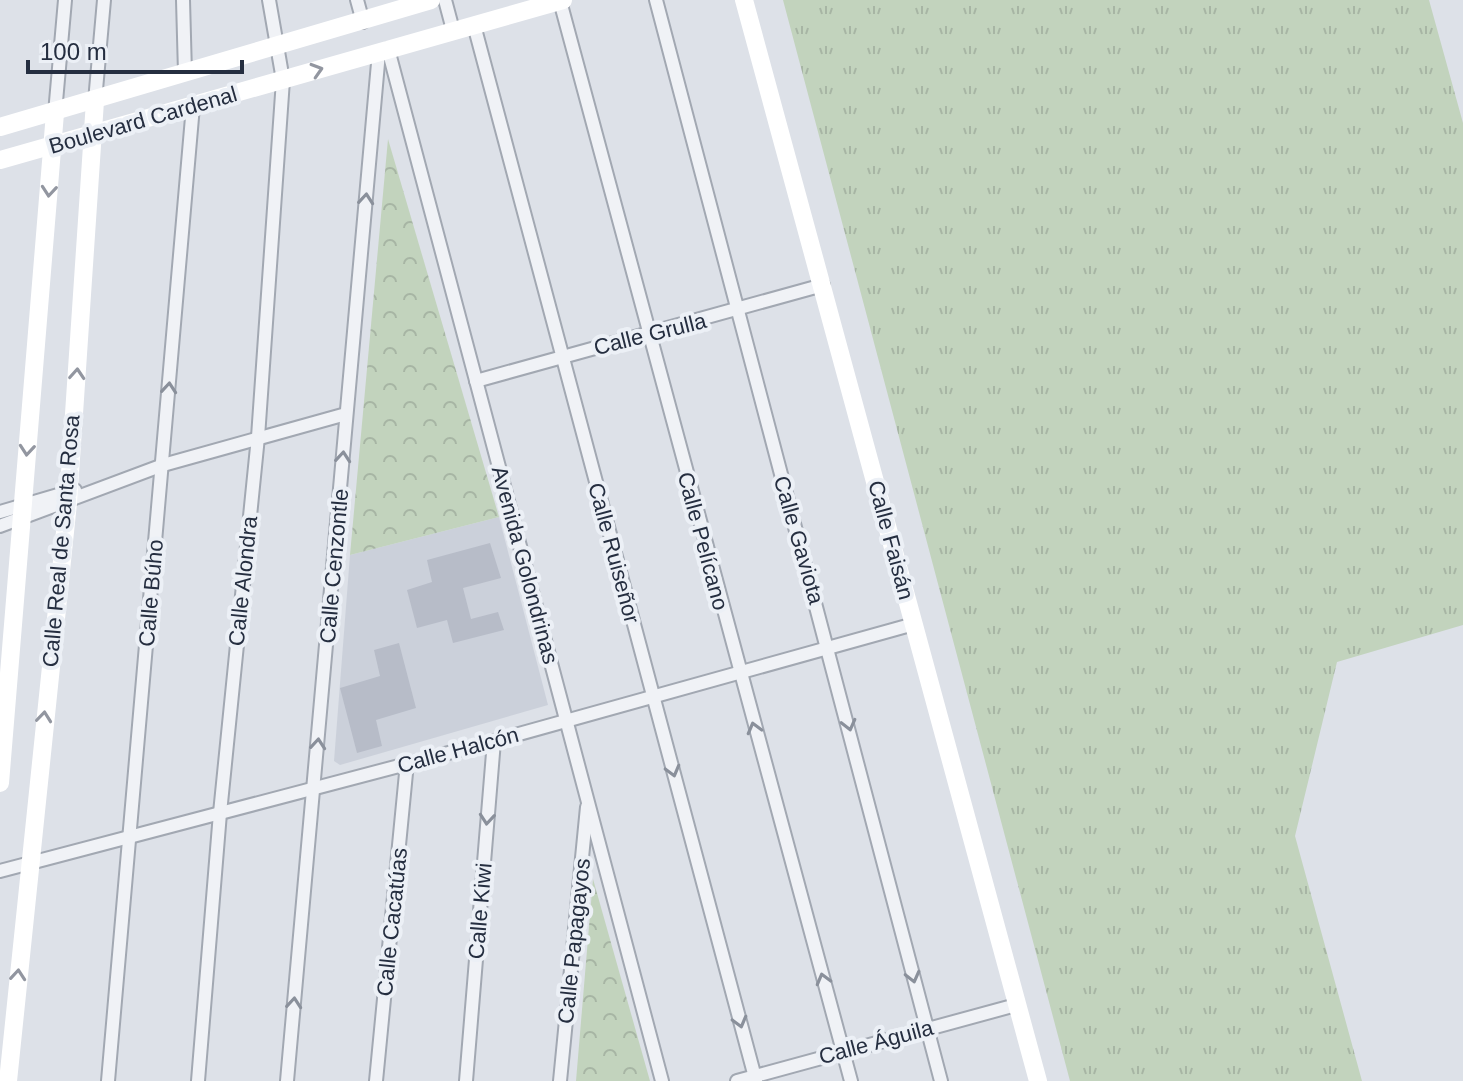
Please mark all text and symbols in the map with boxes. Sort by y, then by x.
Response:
scale bar [28,24,242,74]
text: 100 m [40,38,107,65]
one-way arrow [310,63,324,79]
street label: Boulevard Cardenal [46,81,240,159]
one-way arrow [41,185,58,198]
one-way arrow [357,192,374,205]
street label: Calle Grulla [591,308,710,360]
one-way arrow [68,367,85,380]
one-way arrow [160,381,177,394]
street label: Calle Real de Santa Rosa [38,413,85,668]
one-way arrow [19,444,36,457]
one-way arrow [334,451,351,464]
street label: Avenida Golondrinas [487,463,563,667]
street label: Calle Pelícano [673,469,733,613]
street label: Calle Gaviota [769,473,829,608]
street label: Calle Faisán [863,478,919,602]
street label: Calle Ruiseñor [583,480,645,626]
street label: Calle Cenzontle [315,488,353,644]
street label: Calle Alondra [224,514,262,647]
street label: Calle Búho [134,538,168,648]
one-way arrow [36,710,53,723]
one-way arrow [839,718,856,732]
street label: Calle Halcón [395,722,521,778]
one-way arrow [746,722,763,736]
one-way arrow [309,737,326,750]
one-way arrow [664,763,680,777]
one-way arrow [479,813,496,826]
street label: Calle Cacatúas [372,847,412,997]
street label: Calle Papagayos [553,857,595,1025]
street label: Calle Kiwi [463,862,497,960]
one-way arrow [9,969,26,982]
one-way arrow [903,970,920,984]
one-way arrow [816,972,832,986]
one-way arrow [286,996,303,1009]
one-way arrow [731,1014,748,1028]
street label: Calle Águila [816,1015,937,1069]

